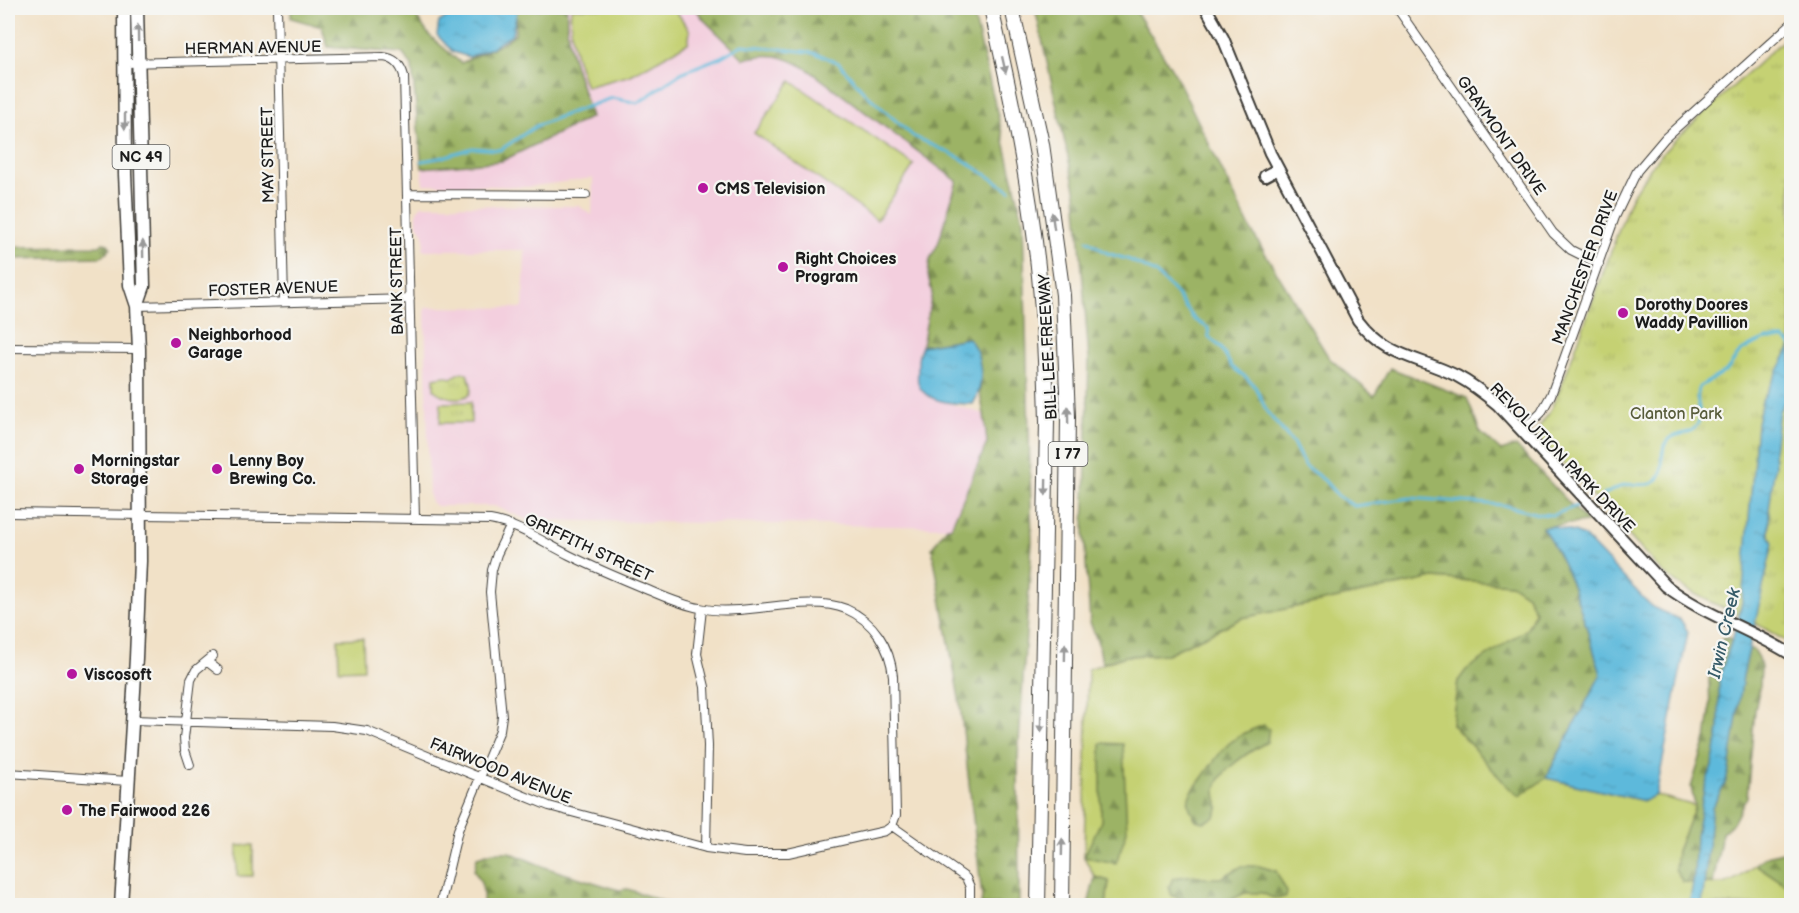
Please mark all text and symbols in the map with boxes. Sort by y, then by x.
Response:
one-way arrow [133,23,143,42]
street label: HERMAN AVENUE [185,38,322,59]
one-way arrow [1000,55,1009,74]
street label: GRAYMONT DRIVE [1452,73,1549,199]
street label: MAY STREET [258,106,279,203]
one-way arrow [120,112,130,131]
road number: NC 49 [112,145,170,169]
place label: CMS Television [715,180,825,199]
marker: CMS Television [696,181,710,195]
street label: MANCHESTER DRIVE [1549,188,1622,347]
one-way arrow [1048,211,1057,230]
street label: BANK STREET [387,226,408,335]
one-way arrow [138,239,148,258]
place label: Right Choices Program [795,250,896,287]
marker: Right Choices Program [776,260,790,274]
street label: BILL LEE FREEWAY [1035,273,1062,420]
street label: FOSTER AVENUE [208,278,338,301]
place label: Dorothy Doores Waddy Pavillion [1635,296,1748,333]
marker: Dorothy Doores Waddy Pavillion [1616,306,1630,320]
place label: Neighborhood Garage [188,326,292,363]
marker: Neighborhood Garage [169,336,183,350]
street label: REVOLUTION PARK DRIVE [1485,379,1638,537]
park label: Clanton Park [1630,405,1722,424]
one-way arrow [1063,406,1073,425]
road number: I 77 [1048,442,1088,466]
place label: Morningstar Storage [91,452,180,489]
place label: Lenny Boy Brewing Co. [229,452,316,489]
marker: Morningstar Storage [72,462,86,476]
marker: Lenny Boy Brewing Co. [210,462,224,476]
one-way arrow [1041,478,1050,497]
street label: GRIFFITH STREET [521,510,656,586]
water label: Irwin Creek [1704,585,1745,681]
one-way arrow [1060,643,1070,662]
place label: Viscosoft [84,666,152,685]
marker: Viscosoft [65,667,79,681]
one-way arrow [1036,715,1045,734]
street label: FAIRWOOD AVENUE [427,734,574,808]
place label: The Fairwood 226 [79,802,210,821]
marker: The Fairwood 226 [60,803,74,817]
one-way arrow [1057,838,1067,857]

